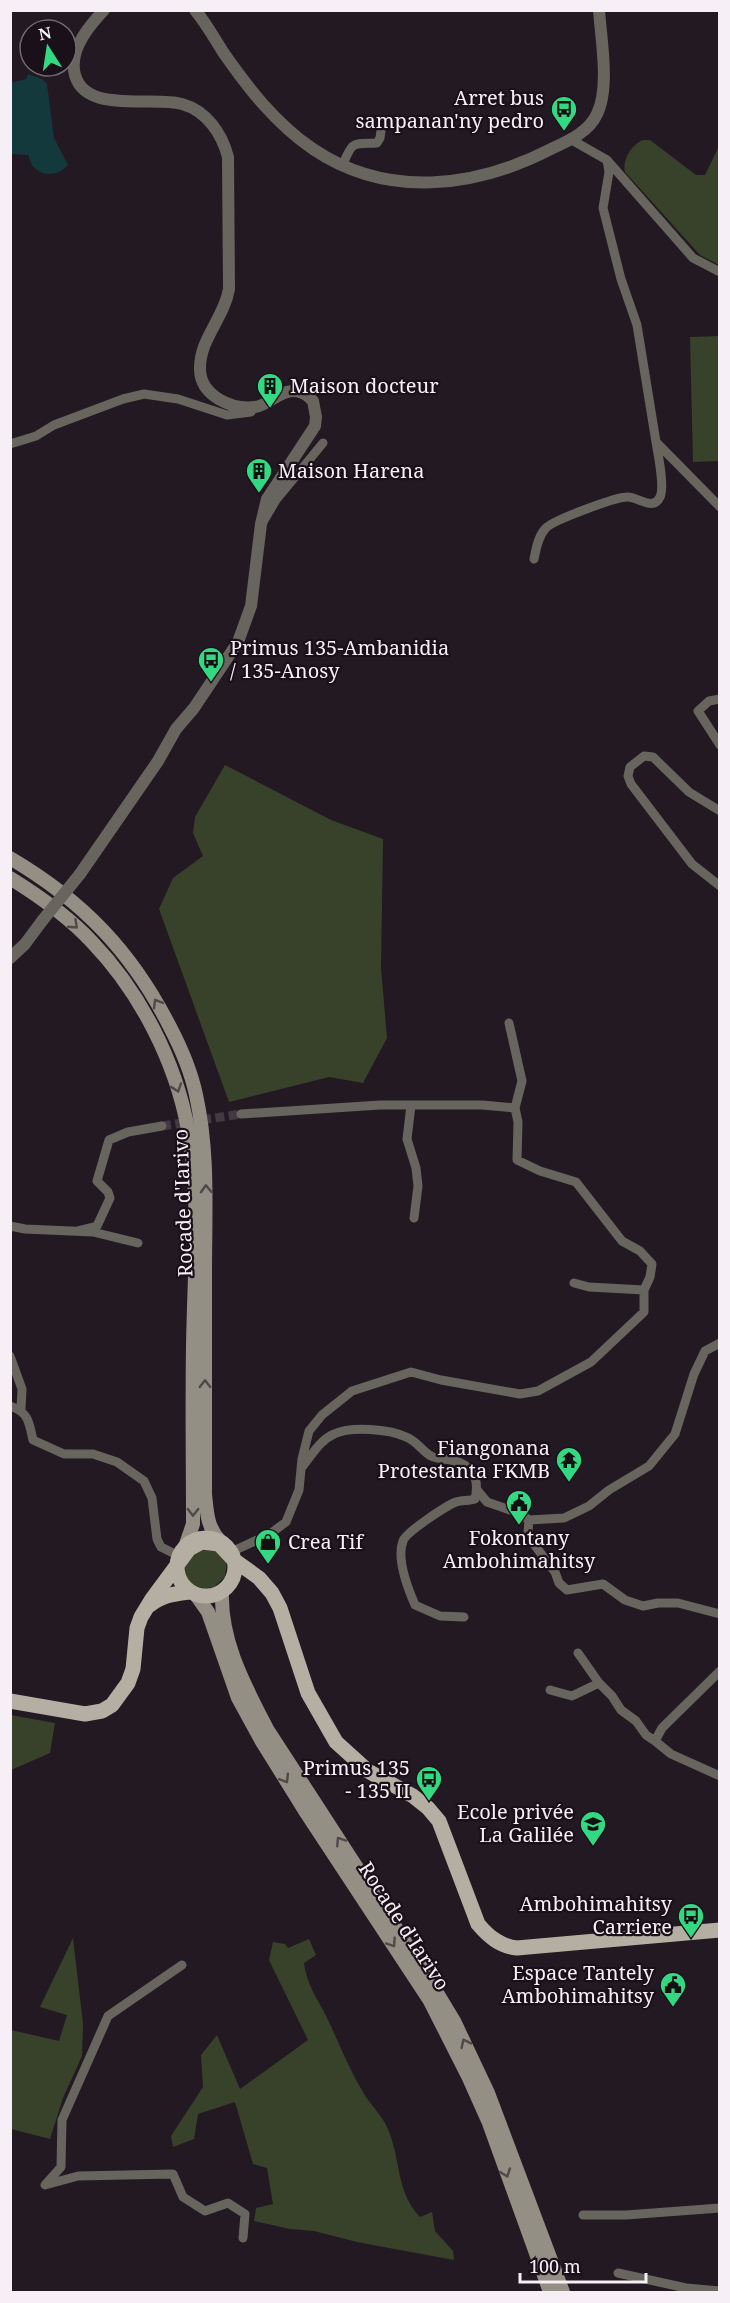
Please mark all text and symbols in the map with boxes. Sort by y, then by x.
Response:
north arrow [18,18,78,78]
text: N [36,21,54,45]
place label: Arret bus sampanan'ny pedro [355,84,544,134]
bus stop icon: Arret bus sampanan'ny pedro [549,94,579,132]
building icon: Maison docteur [255,371,285,409]
place label: Maison docteur [290,372,439,399]
building icon: Maison Harena [244,456,274,494]
place label: Maison Harena [278,457,424,484]
place label: Primus 135-Ambanidia / 135-Anosy [230,634,449,684]
bus stop icon: Primus 135-Ambanidia / 135-Anosy [196,645,226,683]
one-way arrow [67,918,78,929]
one-way arrow [152,999,164,1009]
one-way arrow [170,1082,183,1093]
street label: Rocade d'Iarivo [166,1129,199,1278]
one-way arrow [199,1184,212,1193]
one-way arrow [199,1379,211,1388]
place label: Fiangonana Protestanta FKMB [378,1434,550,1484]
temple icon: Fiangonana Protestanta FKMB [554,1445,584,1483]
public building icon: Fokontany Ambohimahitsy [504,1488,534,1526]
one-way arrow [187,1508,199,1517]
place label: Fokontany Ambohimahitsy [443,1524,596,1574]
shop icon: Crea Tif [253,1527,283,1565]
place label: Crea Tif [288,1528,365,1555]
place label: Primus 135 - 135 II [303,1754,410,1804]
bus stop icon: Primus 135 - 135 II [414,1764,444,1802]
one-way arrow [278,1773,290,1783]
place label: Ecole privée La Galilée [457,1798,574,1848]
school or university icon: Ecole privée La Galilée [578,1809,608,1847]
one-way arrow [336,1837,347,1848]
street label: Rocade d'Iarivo [353,1856,456,1995]
place label: Ambohimahitsy Carriere [519,1890,673,1940]
bus stop icon: Ambohimahitsy Carriere [676,1901,706,1939]
one-way arrow [385,1936,396,1947]
place label: Espace Tantely Ambohimahitsy [501,1959,655,2009]
public building icon: Espace Tantely Ambohimahitsy [658,1970,688,2008]
one-way arrow [460,2038,472,2049]
one-way arrow [499,2167,512,2178]
scale bar [520,2246,646,2284]
text: 100 m [529,2254,581,2278]

